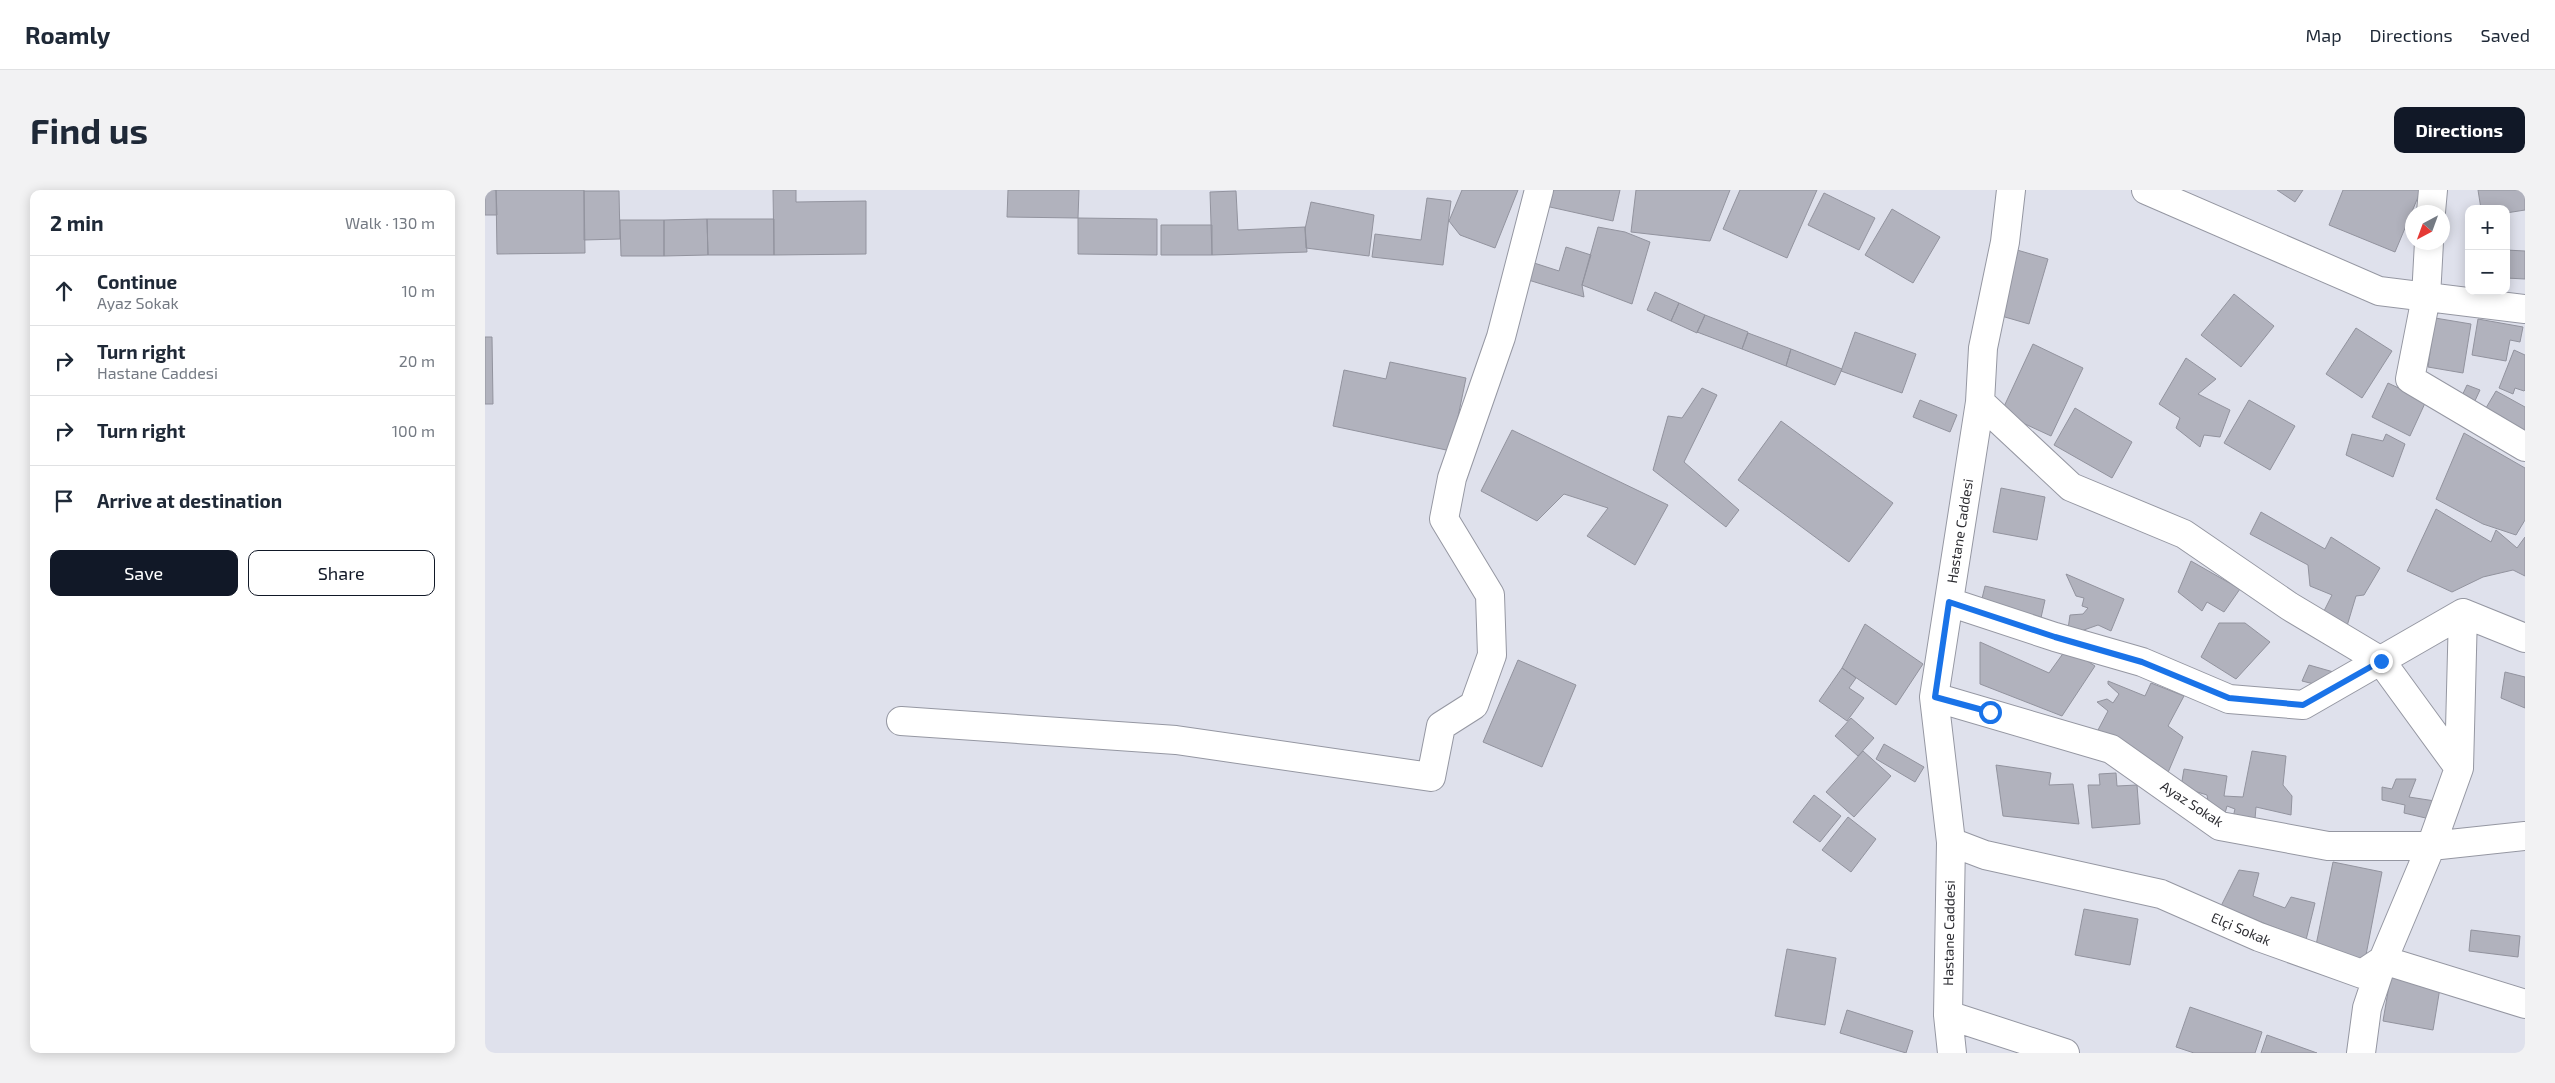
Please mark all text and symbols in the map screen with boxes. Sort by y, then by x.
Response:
text: Roamly [25,20,110,49]
text: Map [2305,24,2342,46]
text: Directions [2370,24,2453,46]
text: Saved [2481,24,2530,46]
button: Directions [2394,107,2525,153]
text: Find us [30,109,148,151]
north arrow [2405,205,2450,250]
map controls [2465,205,2510,295]
button: + [2465,205,2510,250]
text: 2 min [50,210,104,235]
text: Walk · 130 m [345,213,435,232]
button: − [2465,250,2510,295]
text: Continue [97,270,177,293]
icon: ahead [50,277,78,305]
text: 10 m [401,281,435,300]
text: Ayaz Sokak [97,293,179,312]
text: Turn right [97,340,185,363]
icon: right [50,347,78,375]
text: 20 m [399,351,435,370]
text: Hastane Caddesi [97,363,218,382]
icon: right [50,417,78,445]
text: Turn right [97,419,185,442]
text: 100 m [392,421,435,440]
street label: Hastane Caddesi [1943,477,1976,584]
icon: arrive [50,487,78,515]
text: Arrive at destination [97,489,282,512]
button: Save [50,550,238,596]
button: Share [248,550,435,596]
route end [2370,650,2393,673]
route start [1979,701,2002,724]
street label: Ayaz Sokak [2158,777,2227,830]
street label: Hastane Caddesi [1939,880,1958,986]
street label: Elçi Sokak [2208,908,2274,950]

